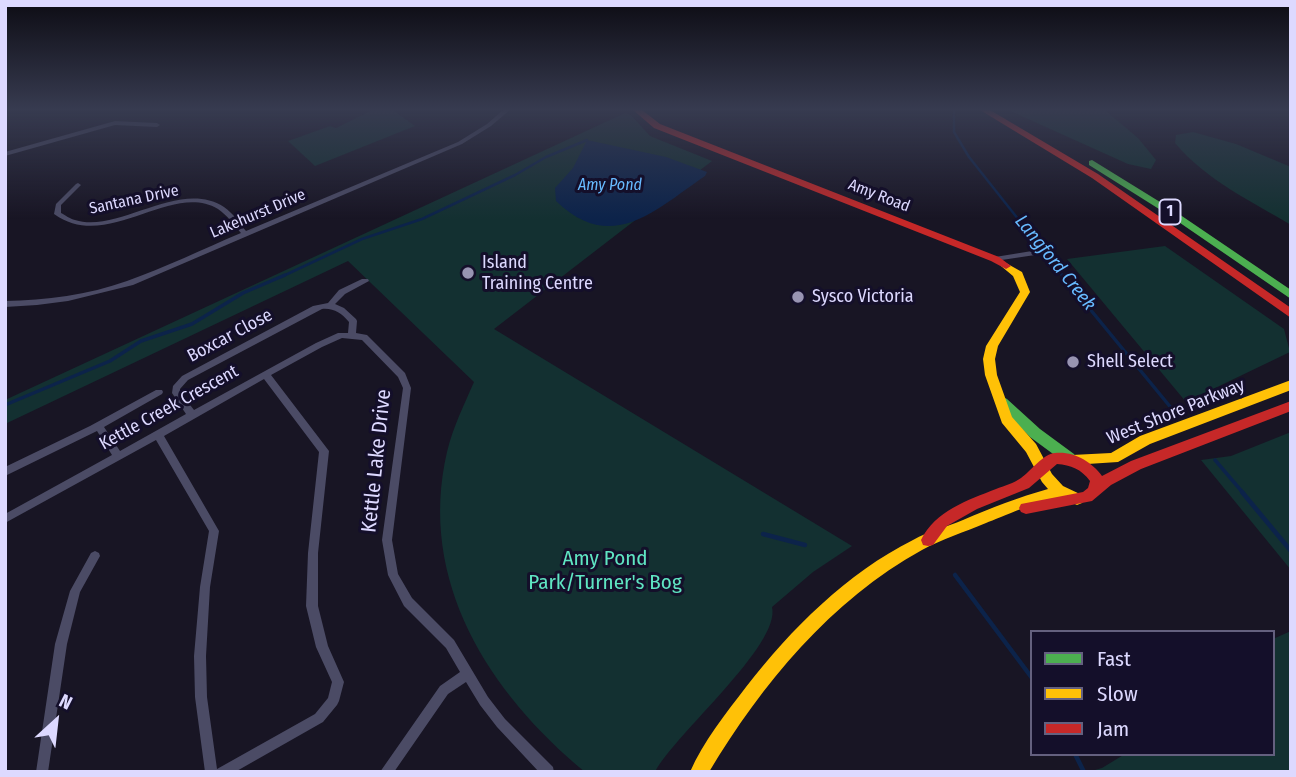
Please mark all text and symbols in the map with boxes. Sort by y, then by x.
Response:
street label: Amy Road [845,175,913,217]
water label: Amy Pond [578,176,642,196]
street label: Santana Drive [87,181,181,219]
street label: Lakehurst Drive [207,185,309,243]
road number: 1 [1160,200,1180,224]
water label: Langford Creek [1010,211,1100,315]
place label: Island Training Centre [482,252,593,294]
marker: Island Training Centre [460,265,476,281]
place label: Sysco Victoria [812,286,914,308]
marker: Sysco Victoria [790,289,806,305]
street label: Boxcar Close [184,305,276,367]
place label: Shell Select [1087,351,1173,373]
marker: Shell Select [1065,354,1081,370]
street label: Kettle Creek Crescent [96,361,242,455]
street label: West Shore Parkway [1104,374,1248,450]
street label: Kettle Lake Drive [357,388,397,534]
park label: Amy Pond Park/Turner's Bog [528,546,682,596]
legend [1030,630,1275,756]
text: Fast [1097,646,1131,672]
text: Slow [1097,681,1138,707]
north arrow [21,686,91,756]
text: N [55,689,76,715]
text: Jam [1097,716,1129,742]

